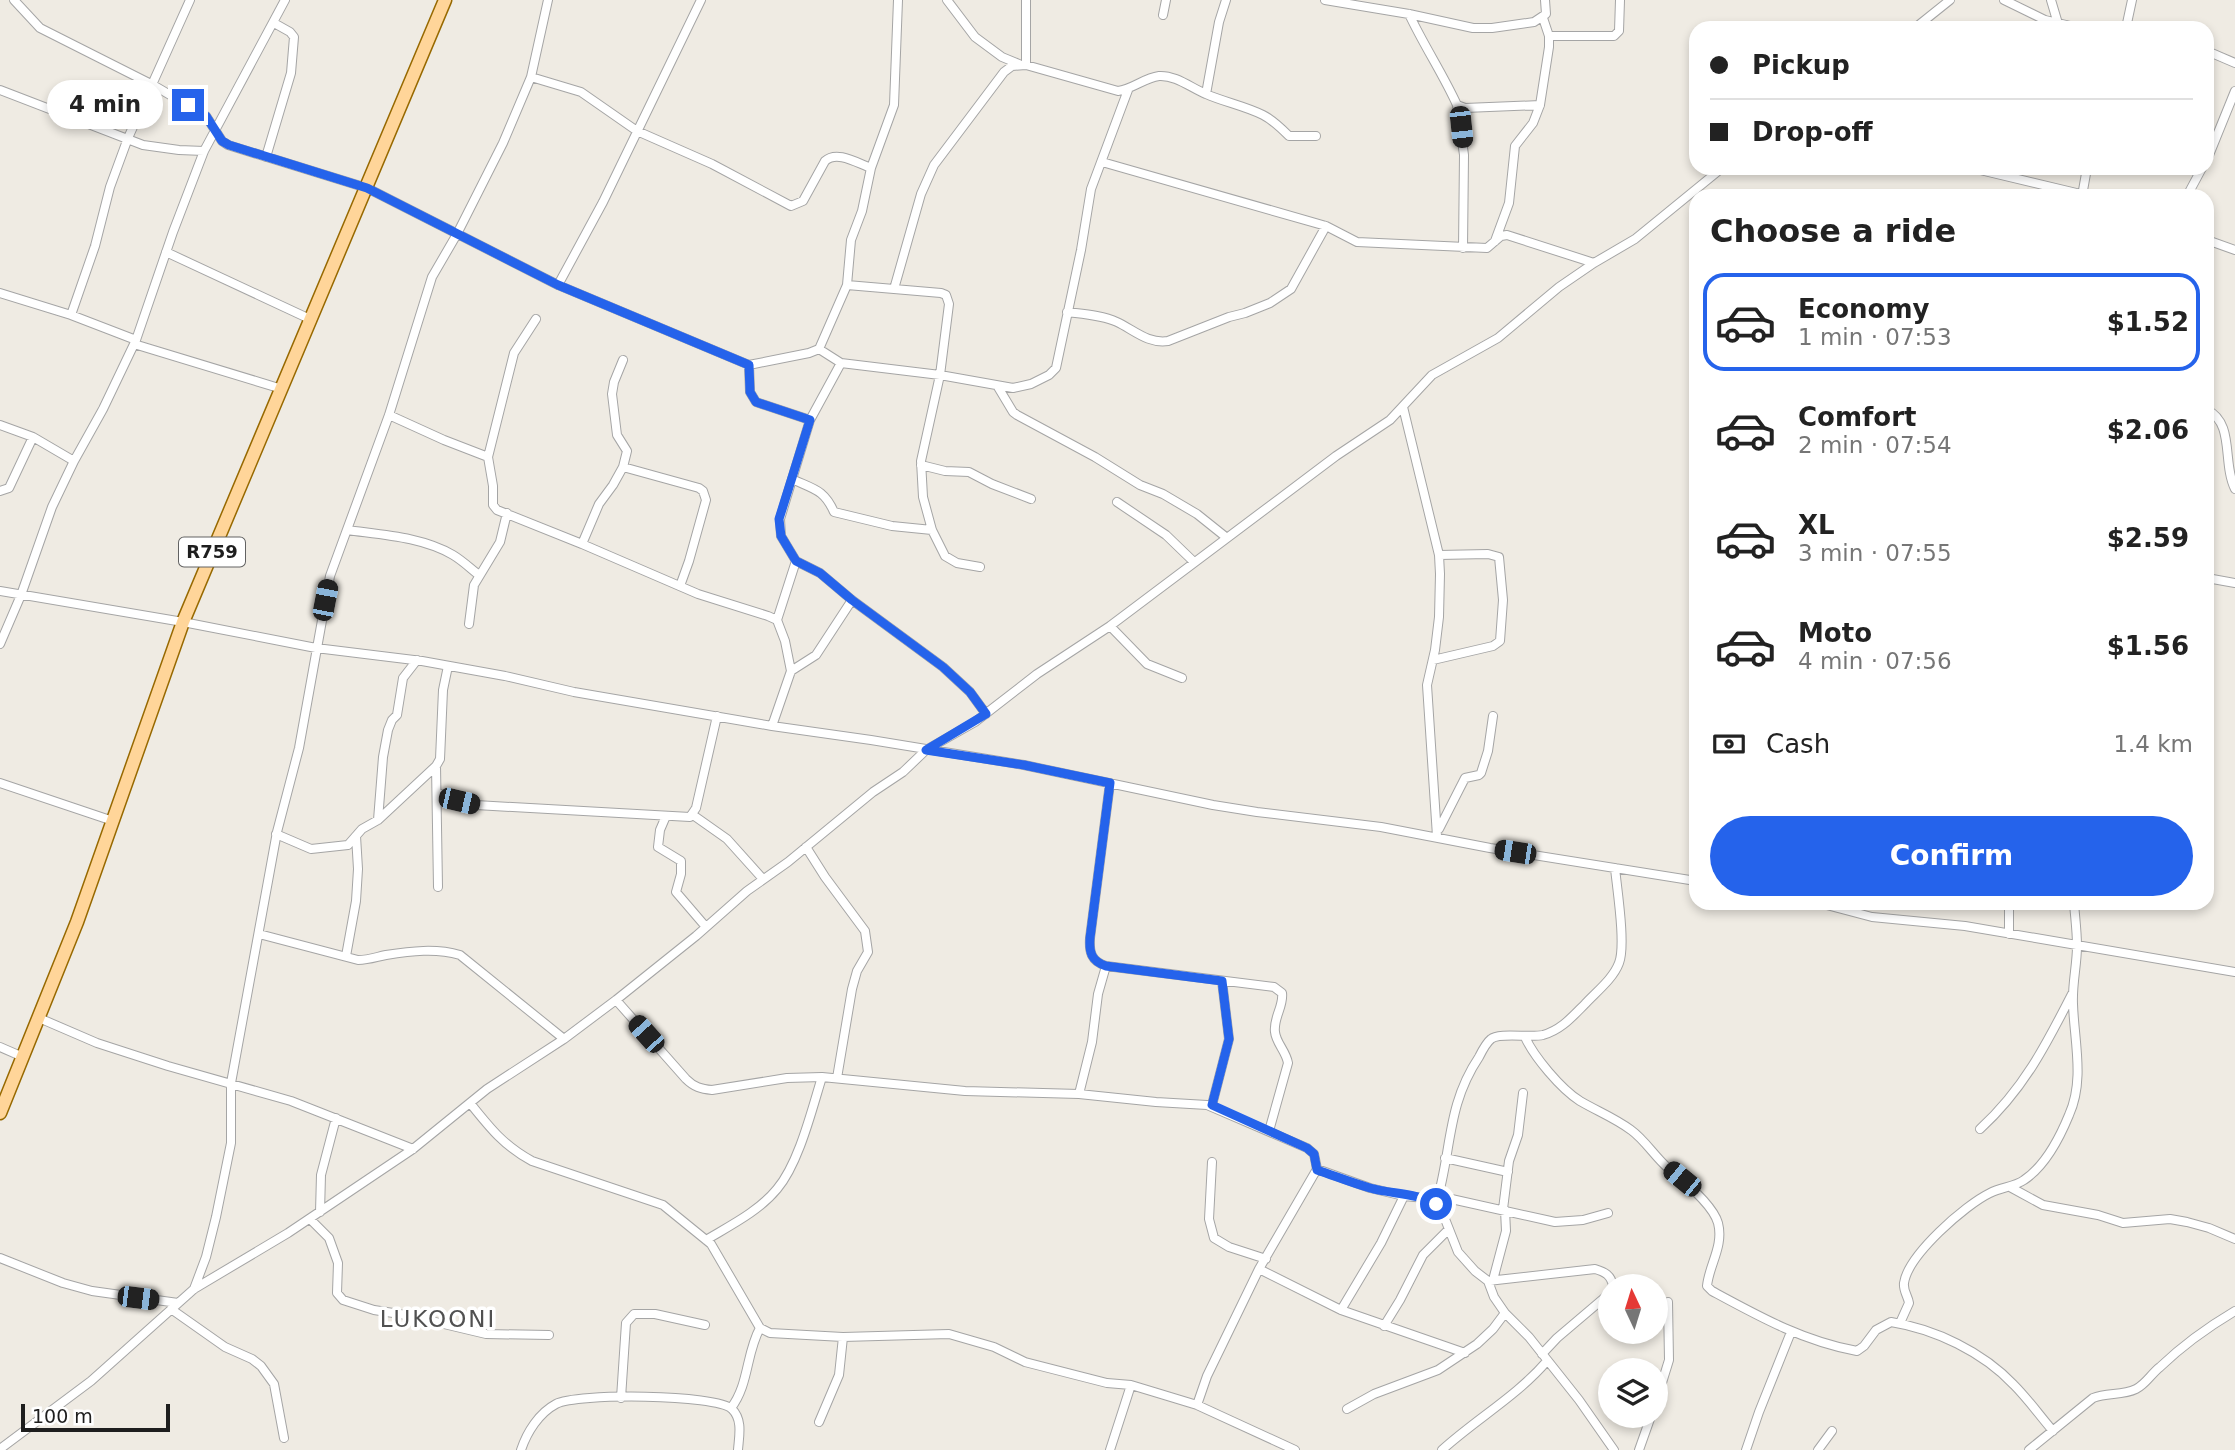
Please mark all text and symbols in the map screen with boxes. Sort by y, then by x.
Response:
text: Pickup [1752,50,1850,80]
callout: 4 min [48,80,164,130]
route end [172,89,204,121]
text: 4 min [69,91,141,117]
car [1449,105,1474,149]
text: Drop-off [1752,117,1873,147]
text: Choose a ride [1710,212,1956,250]
icon: car [1714,291,1777,354]
text: Economy [1798,294,1929,324]
text: $1.52 [2107,307,2189,337]
text: 1 min · 07:53 [1798,324,1952,350]
icon: car [1714,399,1777,462]
text: Comfort [1798,402,1916,432]
text: $2.06 [2107,415,2189,445]
text: 2 min · 07:54 [1798,432,1952,458]
icon: car [1714,507,1777,570]
text: XL [1798,510,1835,540]
text: $2.59 [2107,523,2189,553]
road number: R759 [179,538,245,566]
text: 3 min · 07:55 [1798,540,1952,566]
car [311,577,340,623]
icon: car [1714,615,1777,678]
text: Moto [1798,618,1872,648]
text: $1.56 [2107,631,2189,661]
text: 4 min · 07:56 [1798,648,1952,674]
icon: cash [1710,725,1748,763]
text: Cash [1766,729,1830,759]
text: 1.4 km [2113,731,2193,757]
car [437,786,482,816]
button: Confirm [1710,816,2193,896]
car [1493,838,1538,866]
car [625,1011,668,1057]
car [1660,1158,1705,1200]
route start [1420,1188,1452,1220]
north arrow [1598,1274,1668,1344]
map controls [1598,1274,1668,1428]
car [116,1285,161,1311]
district label: LUKOONI [380,1306,496,1332]
button: layers [1598,1358,1668,1428]
scale bar [21,1401,170,1433]
text: 100 m [32,1405,93,1427]

